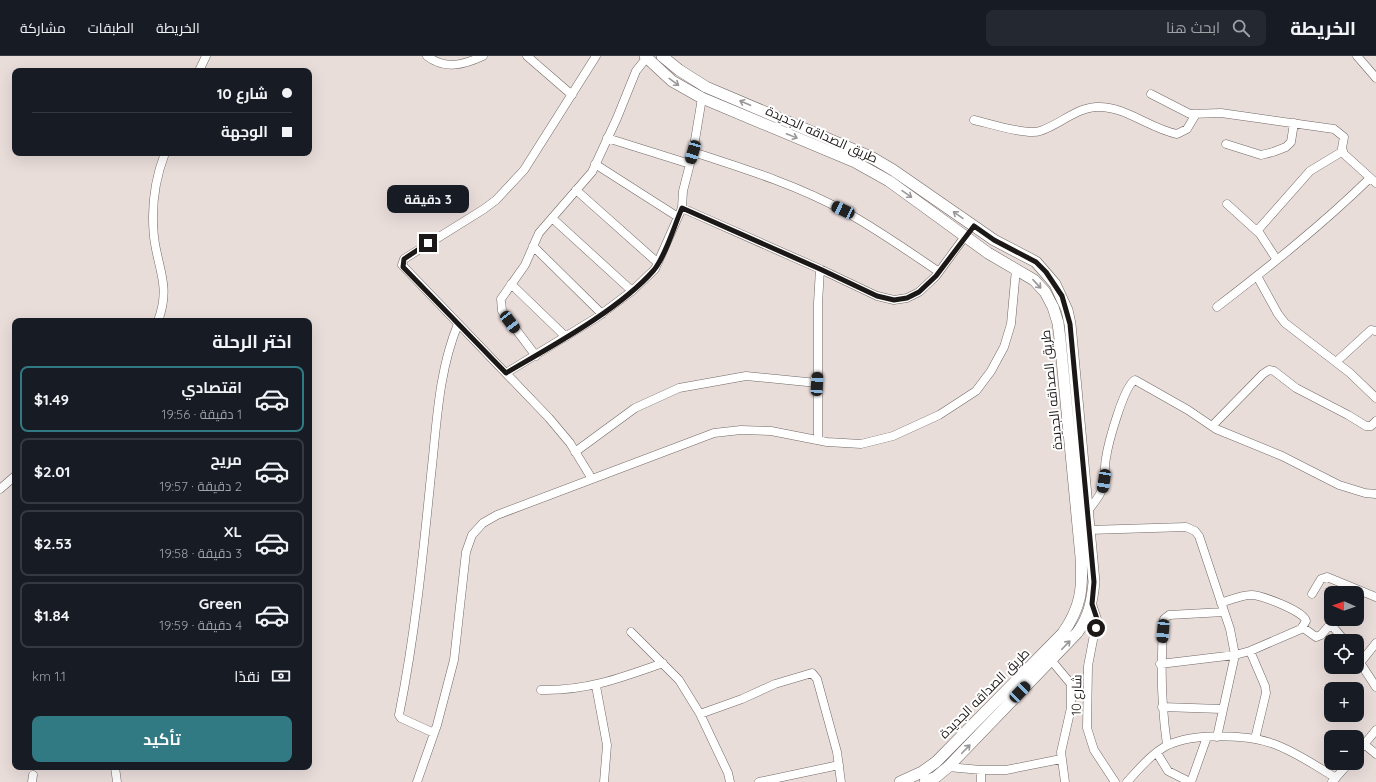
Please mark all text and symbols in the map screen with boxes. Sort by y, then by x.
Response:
search box [986,10,1266,46]
text: الخريطة [1290,16,1356,40]
icon: search [1230,17,1252,39]
text: ابحث هنا [1166,18,1220,37]
text: مشاركة [20,19,66,37]
text: الطبقات [88,19,134,37]
text: الخريطة [156,19,200,37]
one-way arrow [668,78,679,86]
text: شارع 10 [217,84,268,103]
one-way arrow [739,99,751,106]
street label: طريق الصداقه الجديدة [764,102,880,166]
text: الوجهة [221,122,268,141]
one-way arrow [785,132,797,140]
car [684,139,702,165]
callout: 3 دقيقة [387,185,469,213]
one-way arrow [902,190,913,198]
text: 3 دقيقة [404,191,452,207]
car [830,199,856,221]
one-way arrow [953,211,964,219]
route end [419,234,437,252]
one-way arrow [1032,279,1042,289]
car [498,309,522,335]
street label: طريق الصداقه الجديدة [1037,329,1065,451]
text: اختر الرحلة [212,330,292,353]
car [810,372,824,396]
text: اقتصادي [182,378,242,397]
icon: car [254,381,290,417]
text: $1.49 [34,390,69,409]
text: 1 دقيقة · 19:56 [162,406,242,422]
text: مريح [210,450,242,469]
icon: car [254,453,290,489]
text: $2.01 [34,462,70,481]
car [1096,468,1112,494]
text: 2 دقيقة · 19:57 [160,478,242,494]
text: XL [224,522,242,541]
icon: car [254,525,290,561]
text: $2.53 [34,534,72,553]
text: 3 دقيقة · 19:58 [160,545,242,561]
north arrow [1324,586,1364,626]
map controls [1324,586,1364,770]
text: Green [199,594,242,613]
icon: car [254,597,290,633]
text: $1.84 [34,606,70,625]
text: 4 دقيقة · 19:59 [159,617,242,633]
route start [1087,619,1105,637]
car [1156,619,1170,643]
button: locate [1324,634,1364,674]
one-way arrow [1061,640,1071,650]
street label: طريق الصداقه الجديدة [936,645,1032,741]
icon: cash [270,665,292,687]
text: نقدًا [234,667,260,686]
text: 1.1 km [32,668,66,684]
street label: شارع 10 [1068,674,1085,716]
car [1007,679,1033,705]
button: + [1324,682,1364,722]
button: تأكيد [32,716,292,762]
button: − [1324,730,1364,770]
one-way arrow [961,744,971,754]

